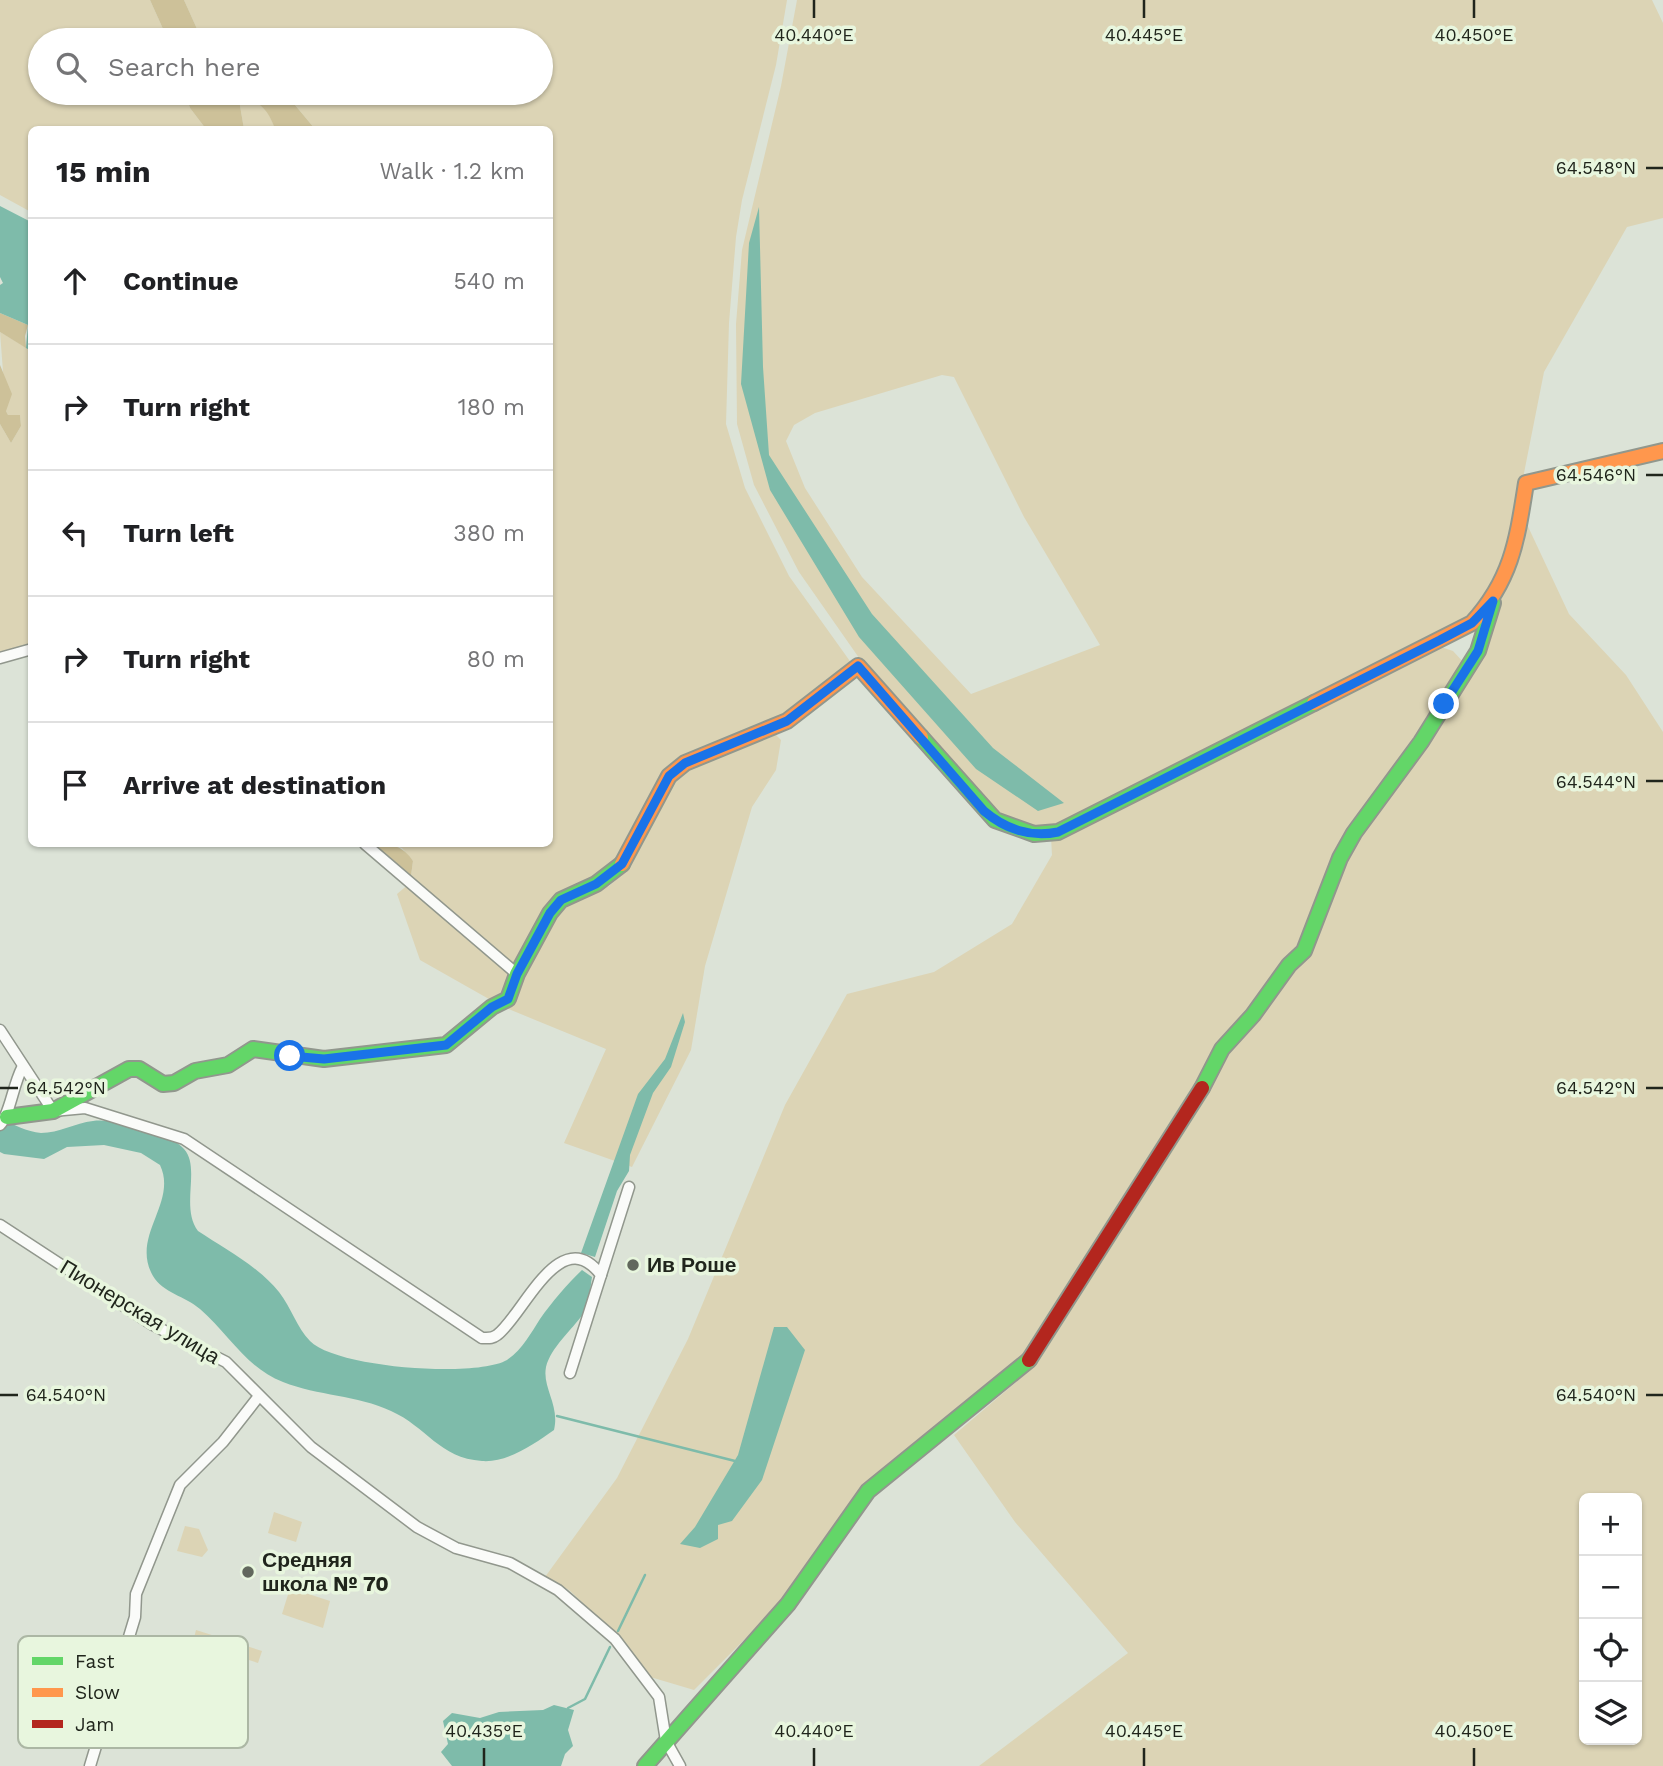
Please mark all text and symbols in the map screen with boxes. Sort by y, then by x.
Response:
text: 40.440°E [774,24,854,45]
text: 40.445°E [1105,24,1183,45]
text: 40.450°E [1435,24,1513,45]
search box [28,28,553,105]
icon: search [52,48,90,86]
text: Search here [108,52,260,82]
text: 15 min [56,154,151,189]
text: 64.548°N [1556,157,1636,178]
text: Walk · 1.2 km [380,158,525,185]
icon: ahead [56,262,94,300]
text: Continue [123,266,239,296]
text: 540 m [453,268,525,295]
icon: right [56,388,94,426]
text: Turn right [123,392,250,422]
text: 180 m [458,394,525,421]
text: 64.546°N [1556,464,1636,485]
icon: left [56,514,94,552]
text: Turn left [123,518,234,548]
text: 380 m [453,520,525,547]
icon: right [56,640,94,678]
text: Turn right [123,644,250,674]
text: 80 m [467,646,525,673]
route end [1428,688,1459,719]
icon: arrive [56,766,94,804]
text: Arrive at destination [123,770,386,800]
text: 64.544°N [1556,771,1636,792]
route start [274,1040,305,1071]
text: 64.542°N [26,1077,106,1098]
text: 64.542°N [1556,1077,1636,1098]
place label: Ив Роше [647,1252,737,1277]
street label: Пионерская улица [56,1254,225,1369]
marker: Ив Роше [625,1257,641,1273]
text: 64.540°N [26,1384,106,1405]
text: 64.540°N [1556,1384,1636,1405]
map controls [1579,1493,1642,1745]
button: + [1579,1493,1642,1556]
place label: Средняя школа № 70 [262,1547,389,1596]
button: − [1579,1556,1642,1619]
marker: Средняя школа № 70 [240,1564,256,1580]
button: locate [1579,1619,1642,1682]
legend [18,1636,248,1748]
text: Fast [75,1650,114,1673]
text: Slow [75,1681,120,1704]
button: layers [1579,1682,1642,1745]
text: Jam [75,1713,114,1736]
text: 40.435°E [445,1720,523,1741]
text: 40.440°E [774,1720,854,1741]
text: 40.445°E [1105,1720,1183,1741]
text: 40.450°E [1435,1720,1513,1741]

